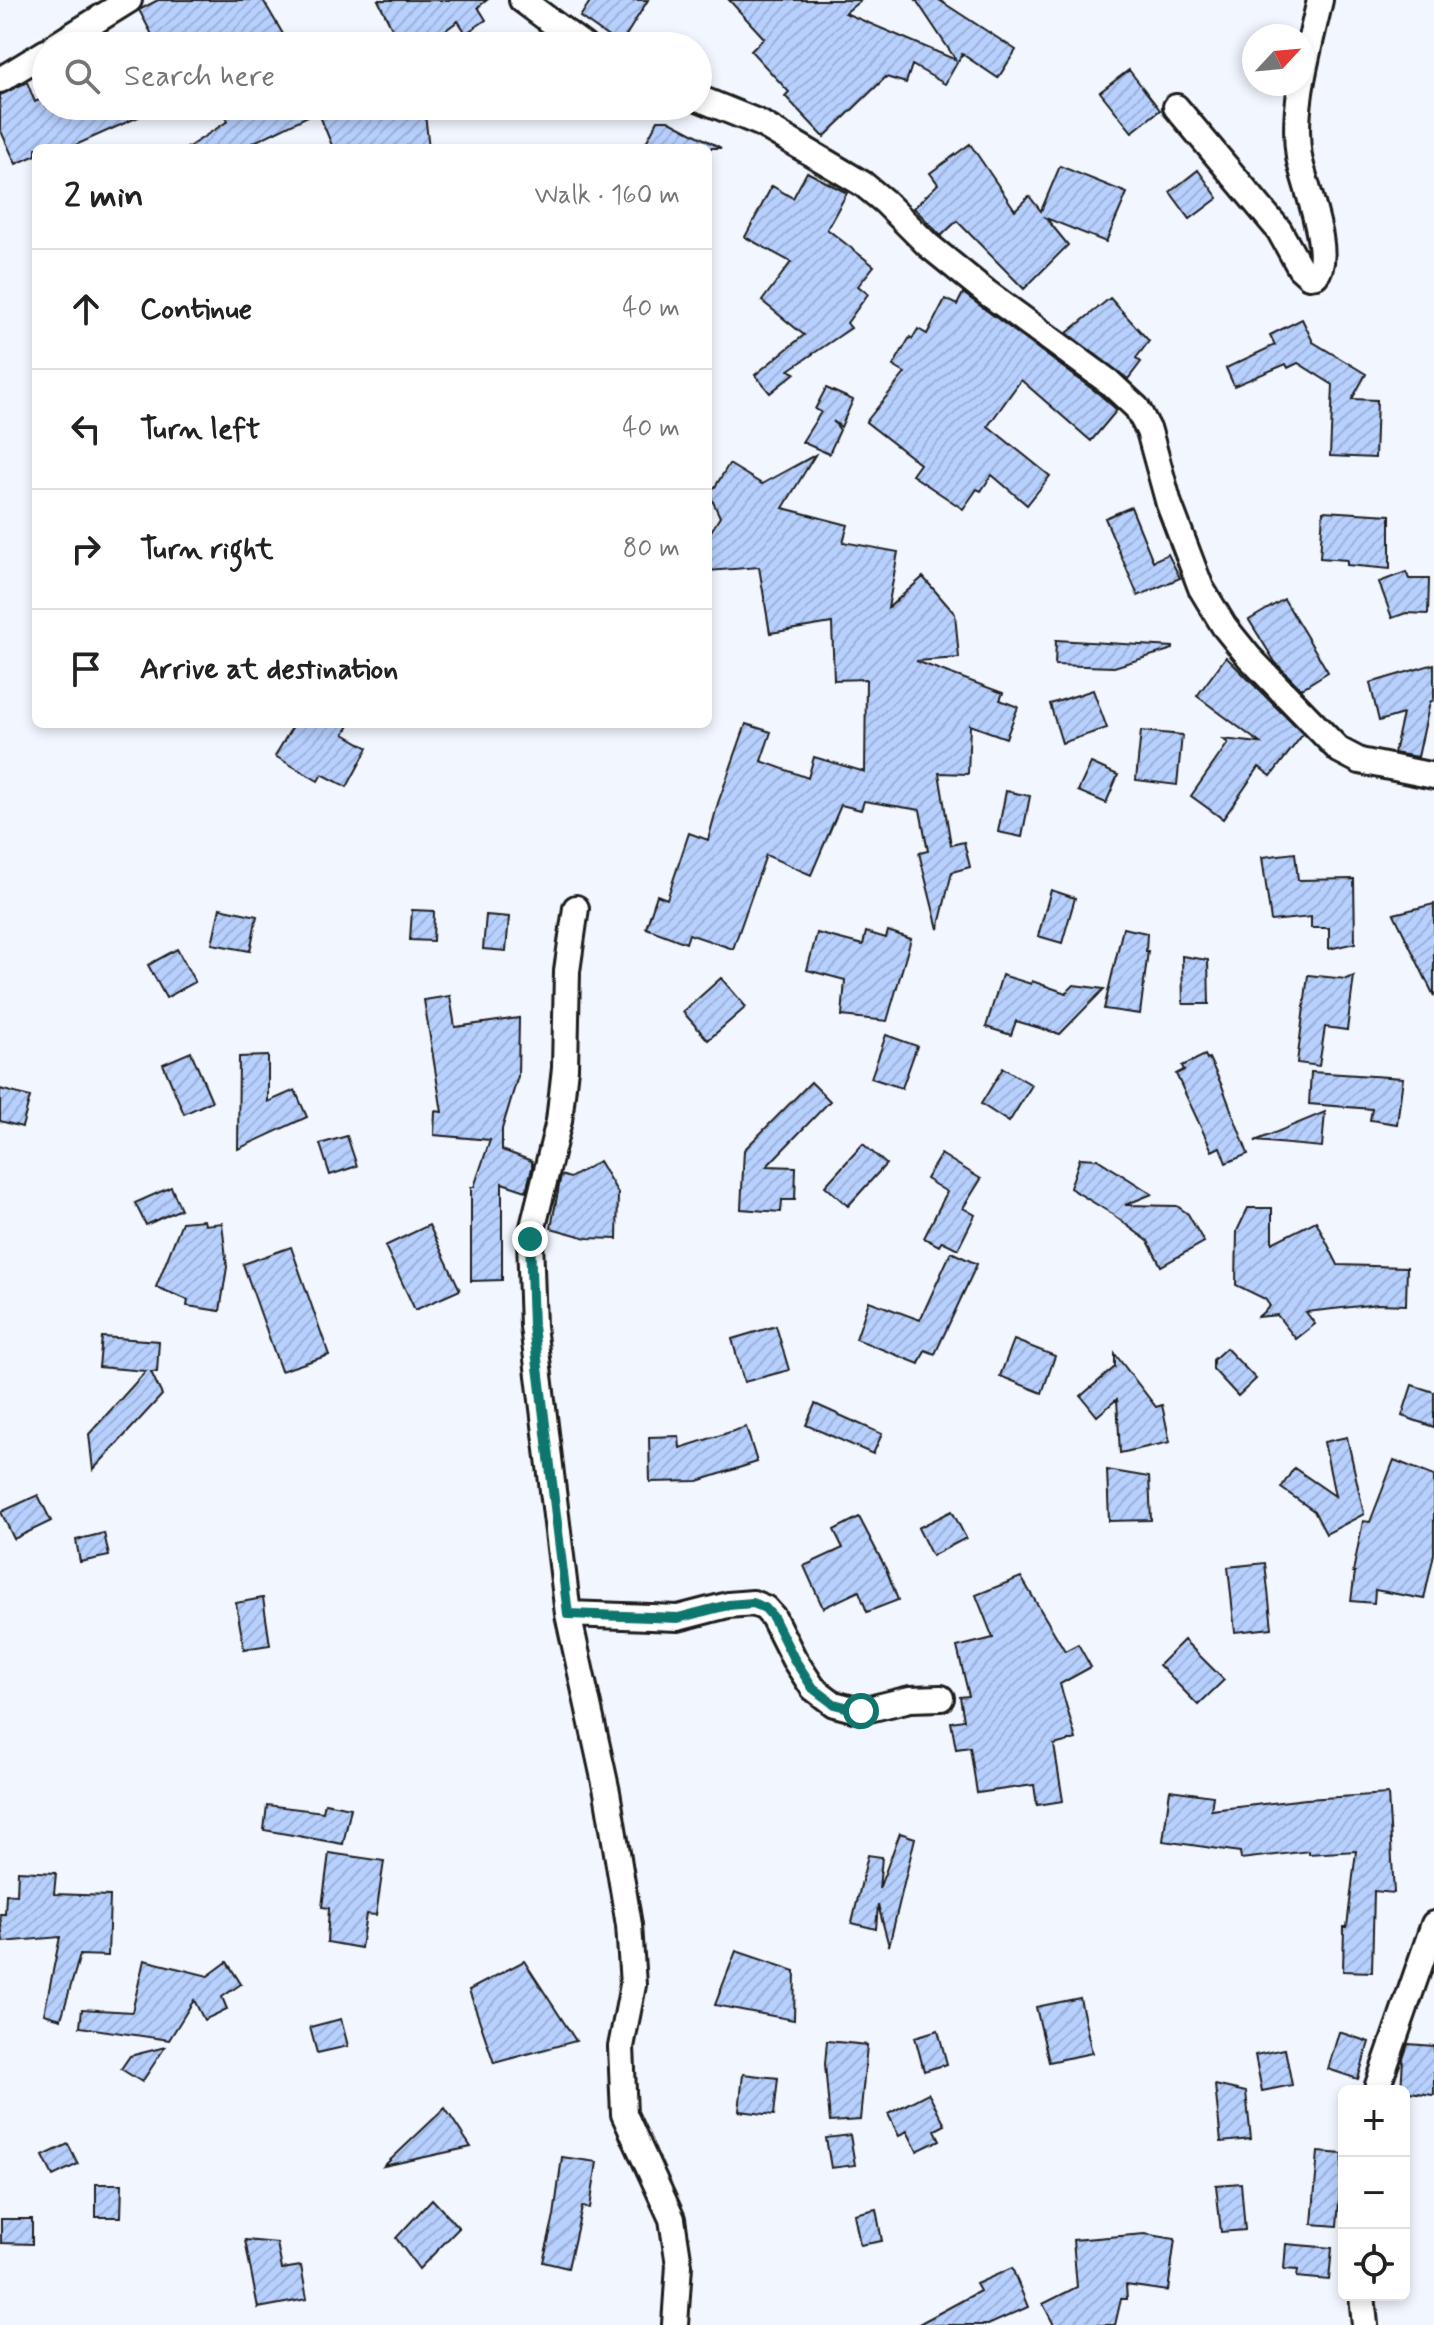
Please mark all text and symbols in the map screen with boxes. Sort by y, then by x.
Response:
north arrow [1242,24,1314,96]
search box [32,32,712,120]
icon: search [60,54,104,98]
text: Search here [124,57,275,96]
text: 2 min [64,174,144,219]
text: Walk · 160 m [534,179,680,213]
icon: ahead [64,287,108,331]
text: Continue [140,290,252,329]
text: 40 m [622,292,680,326]
icon: left [64,407,108,451]
text: Turn left [140,410,260,449]
text: 40 m [622,412,680,446]
icon: right [64,527,108,571]
text: Turn right [140,530,273,569]
text: 80 m [623,532,680,566]
icon: arrive [64,647,108,691]
text: Arrive at destination [140,650,398,689]
route end [512,1221,548,1257]
route start [843,1693,879,1729]
map controls [1338,2085,1410,2301]
button: + [1338,2085,1410,2157]
button: − [1338,2157,1410,2229]
button: locate [1338,2229,1410,2301]

